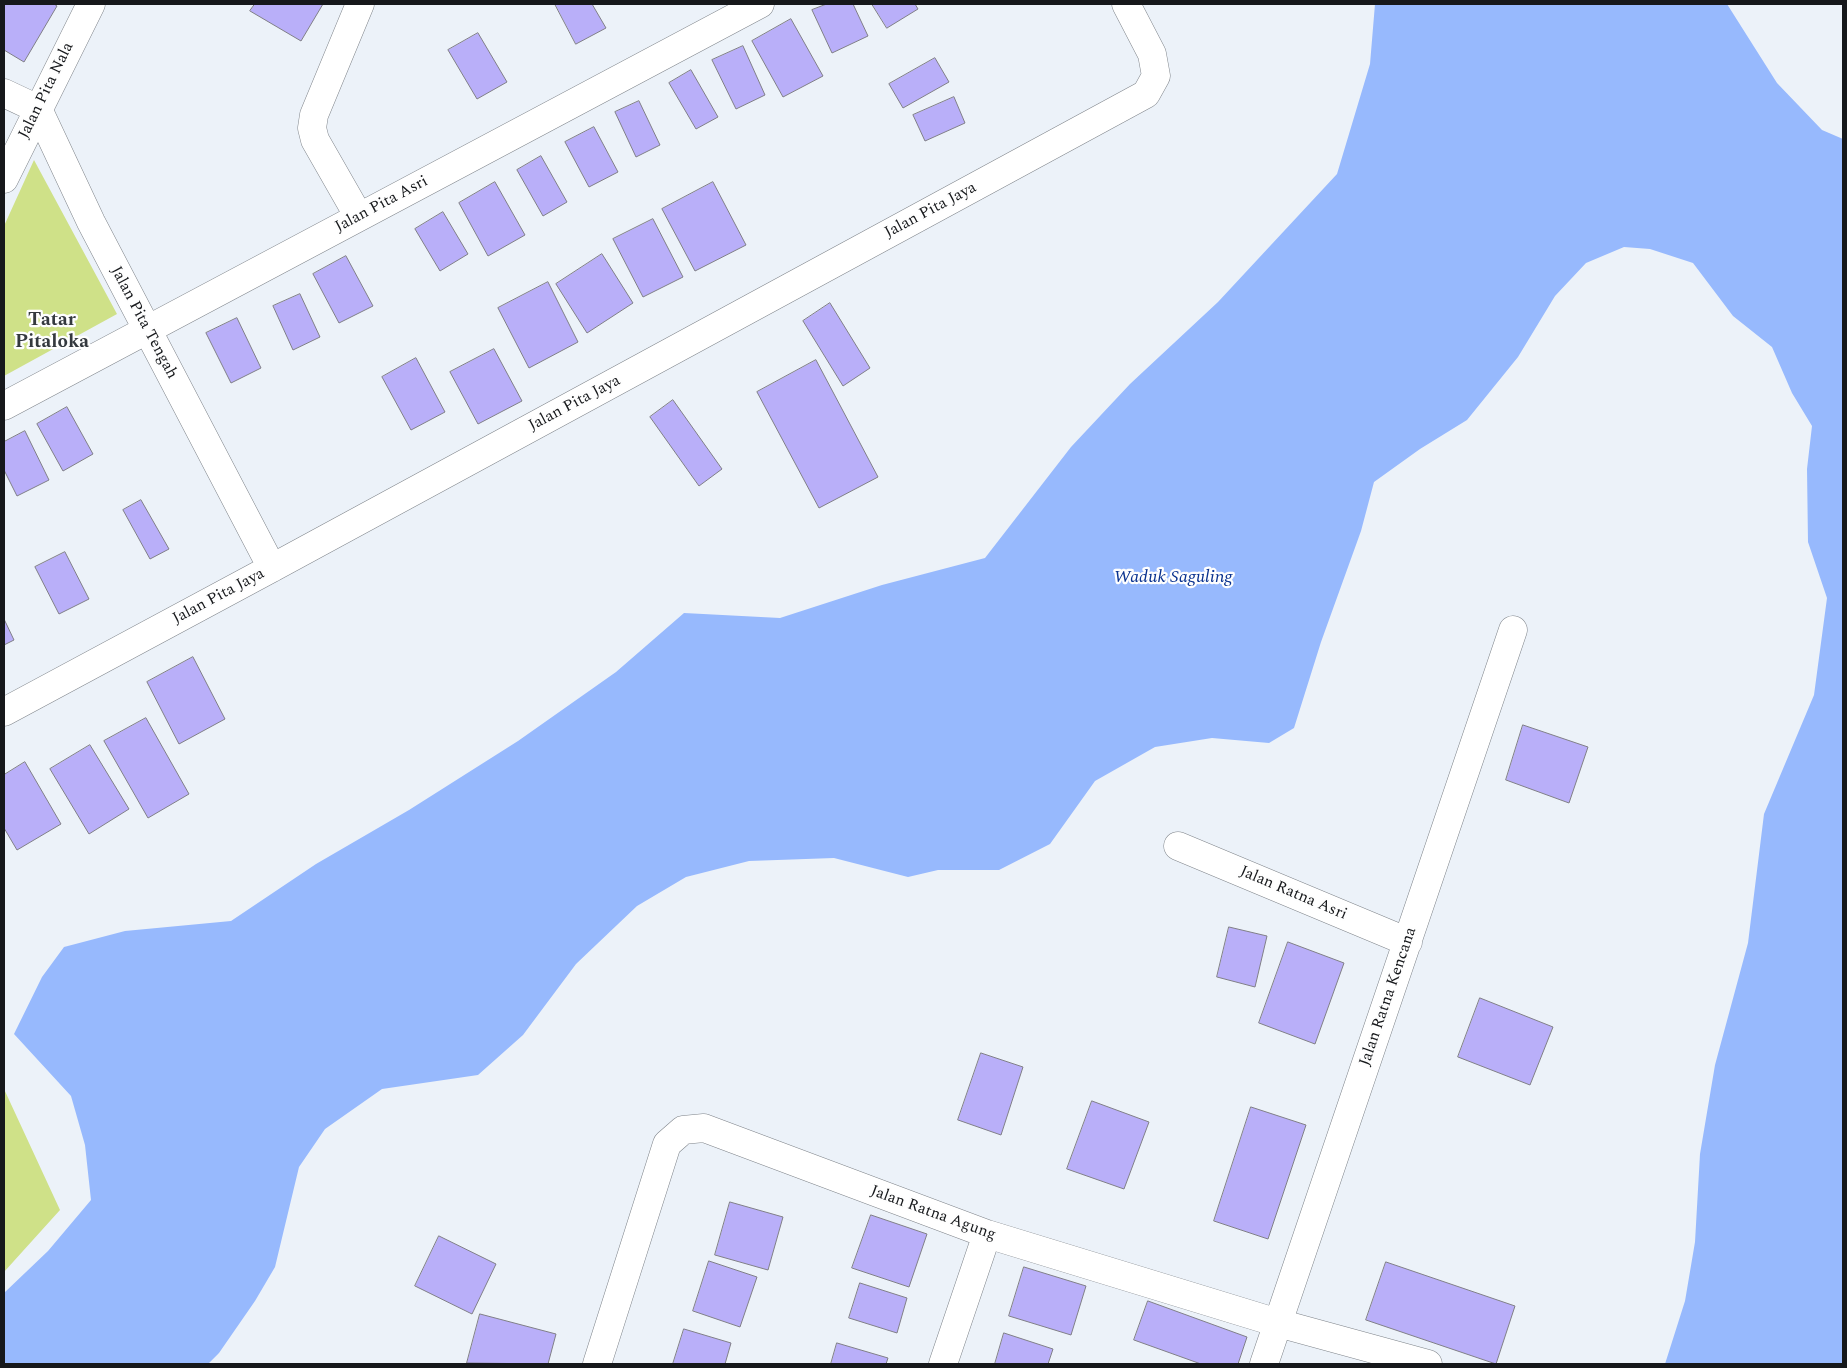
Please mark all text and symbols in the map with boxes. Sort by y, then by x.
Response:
street label: Jalan Pita Nala [15,40,79,142]
street label: Jalan Pita Asri [332,173,432,237]
street label: Jalan Pita Jaya [882,179,980,243]
street label: Jalan Pita Tengah [105,263,181,383]
district label: Tatar Pitaloka [15,310,89,354]
street label: Jalan Pita Jaya [526,372,624,436]
street label: Jalan Pita Jaya [170,565,268,629]
water label: Waduk Saguling [1114,567,1232,589]
street label: Jalan Ratna Asri [1236,863,1350,925]
street label: Jalan Ratna Kencana [1356,925,1422,1069]
street label: Jalan Ratna Agung [868,1182,998,1246]

